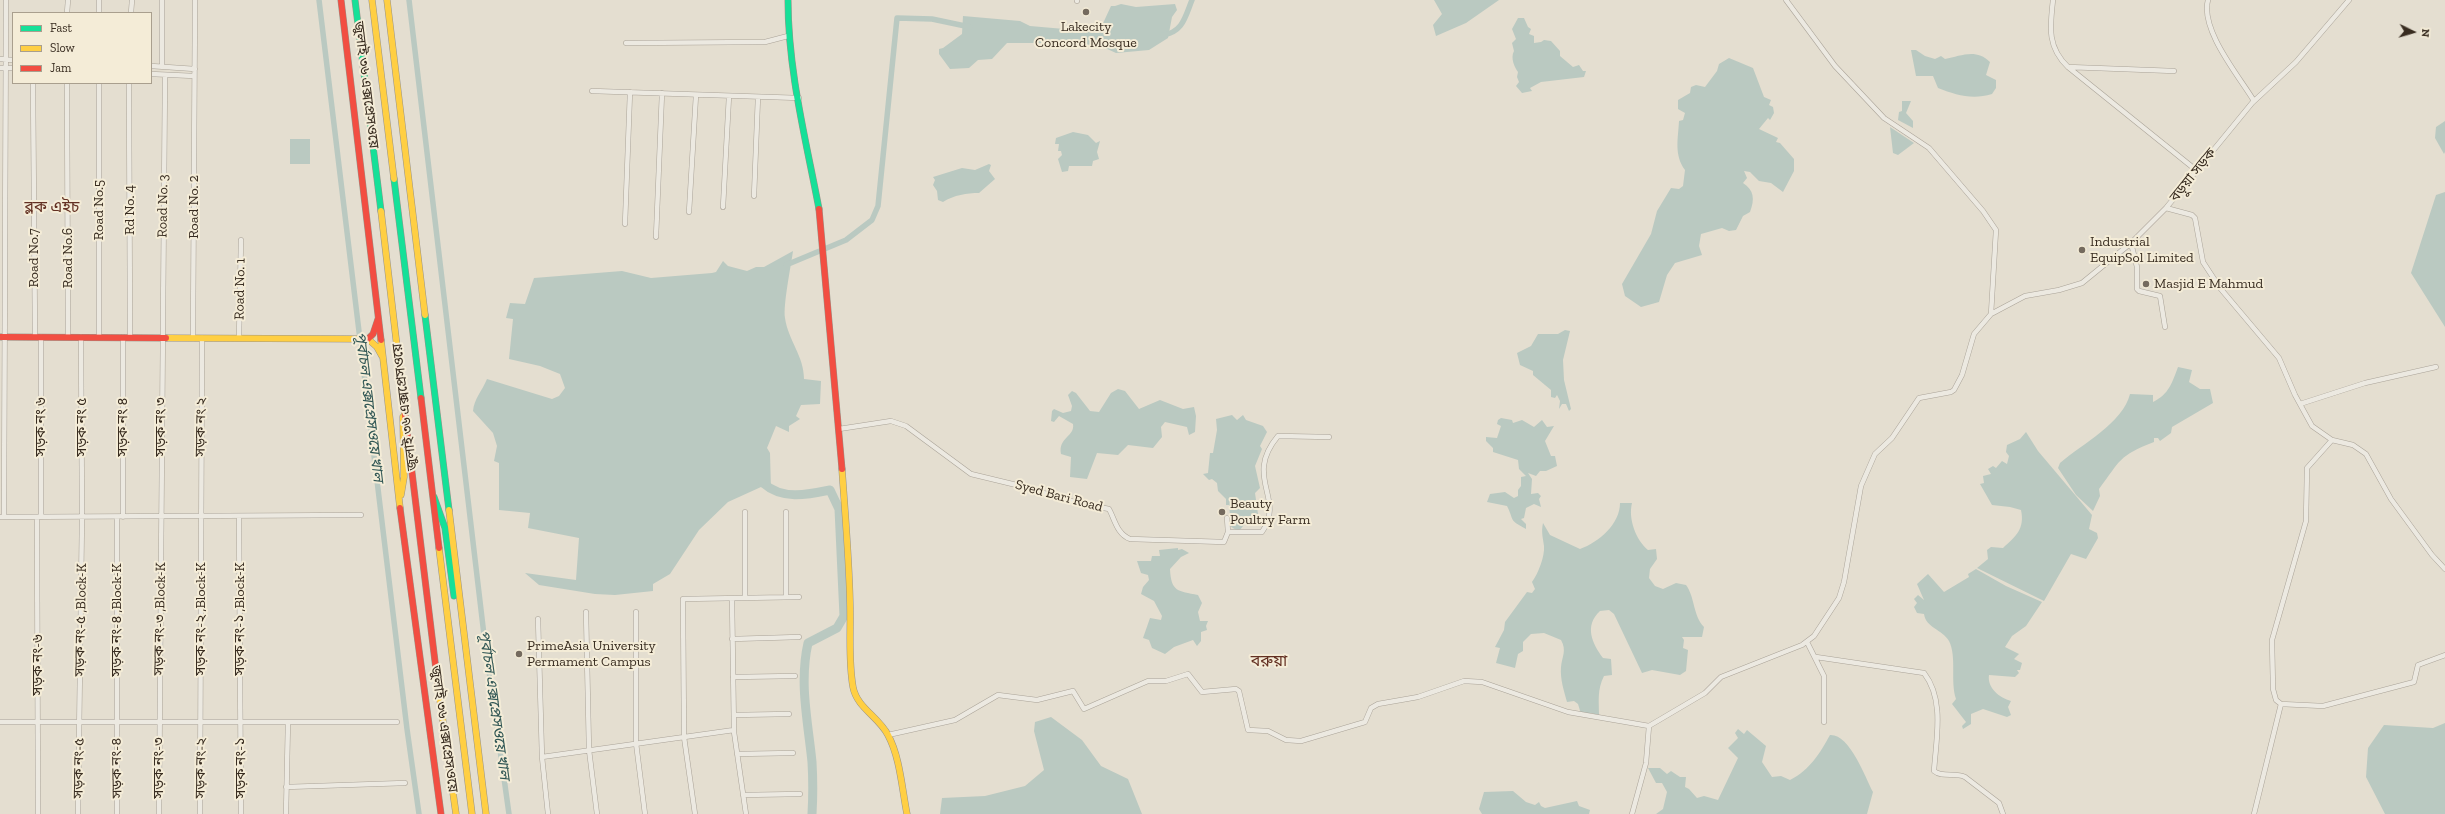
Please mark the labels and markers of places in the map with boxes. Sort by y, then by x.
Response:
marker: Lakecity Concord Mosque [1081,7,1091,17]
place label: Lakecity Concord Mosque [1035,19,1137,52]
place label: Industrial EquipSol Limited [2090,234,2194,266]
marker: Industrial EquipSol Limited [2077,245,2087,255]
place label: Masjid E Mahmud [2154,276,2263,292]
marker: Masjid E Mahmud [2141,279,2151,289]
place label: Beauty Poultry Farm [1230,496,1310,528]
marker: Beauty Poultry Farm [1217,507,1227,517]
place label: PrimeAsia University Permament Campus [527,638,656,670]
marker: PrimeAsia University Permament Campus [514,649,524,659]

